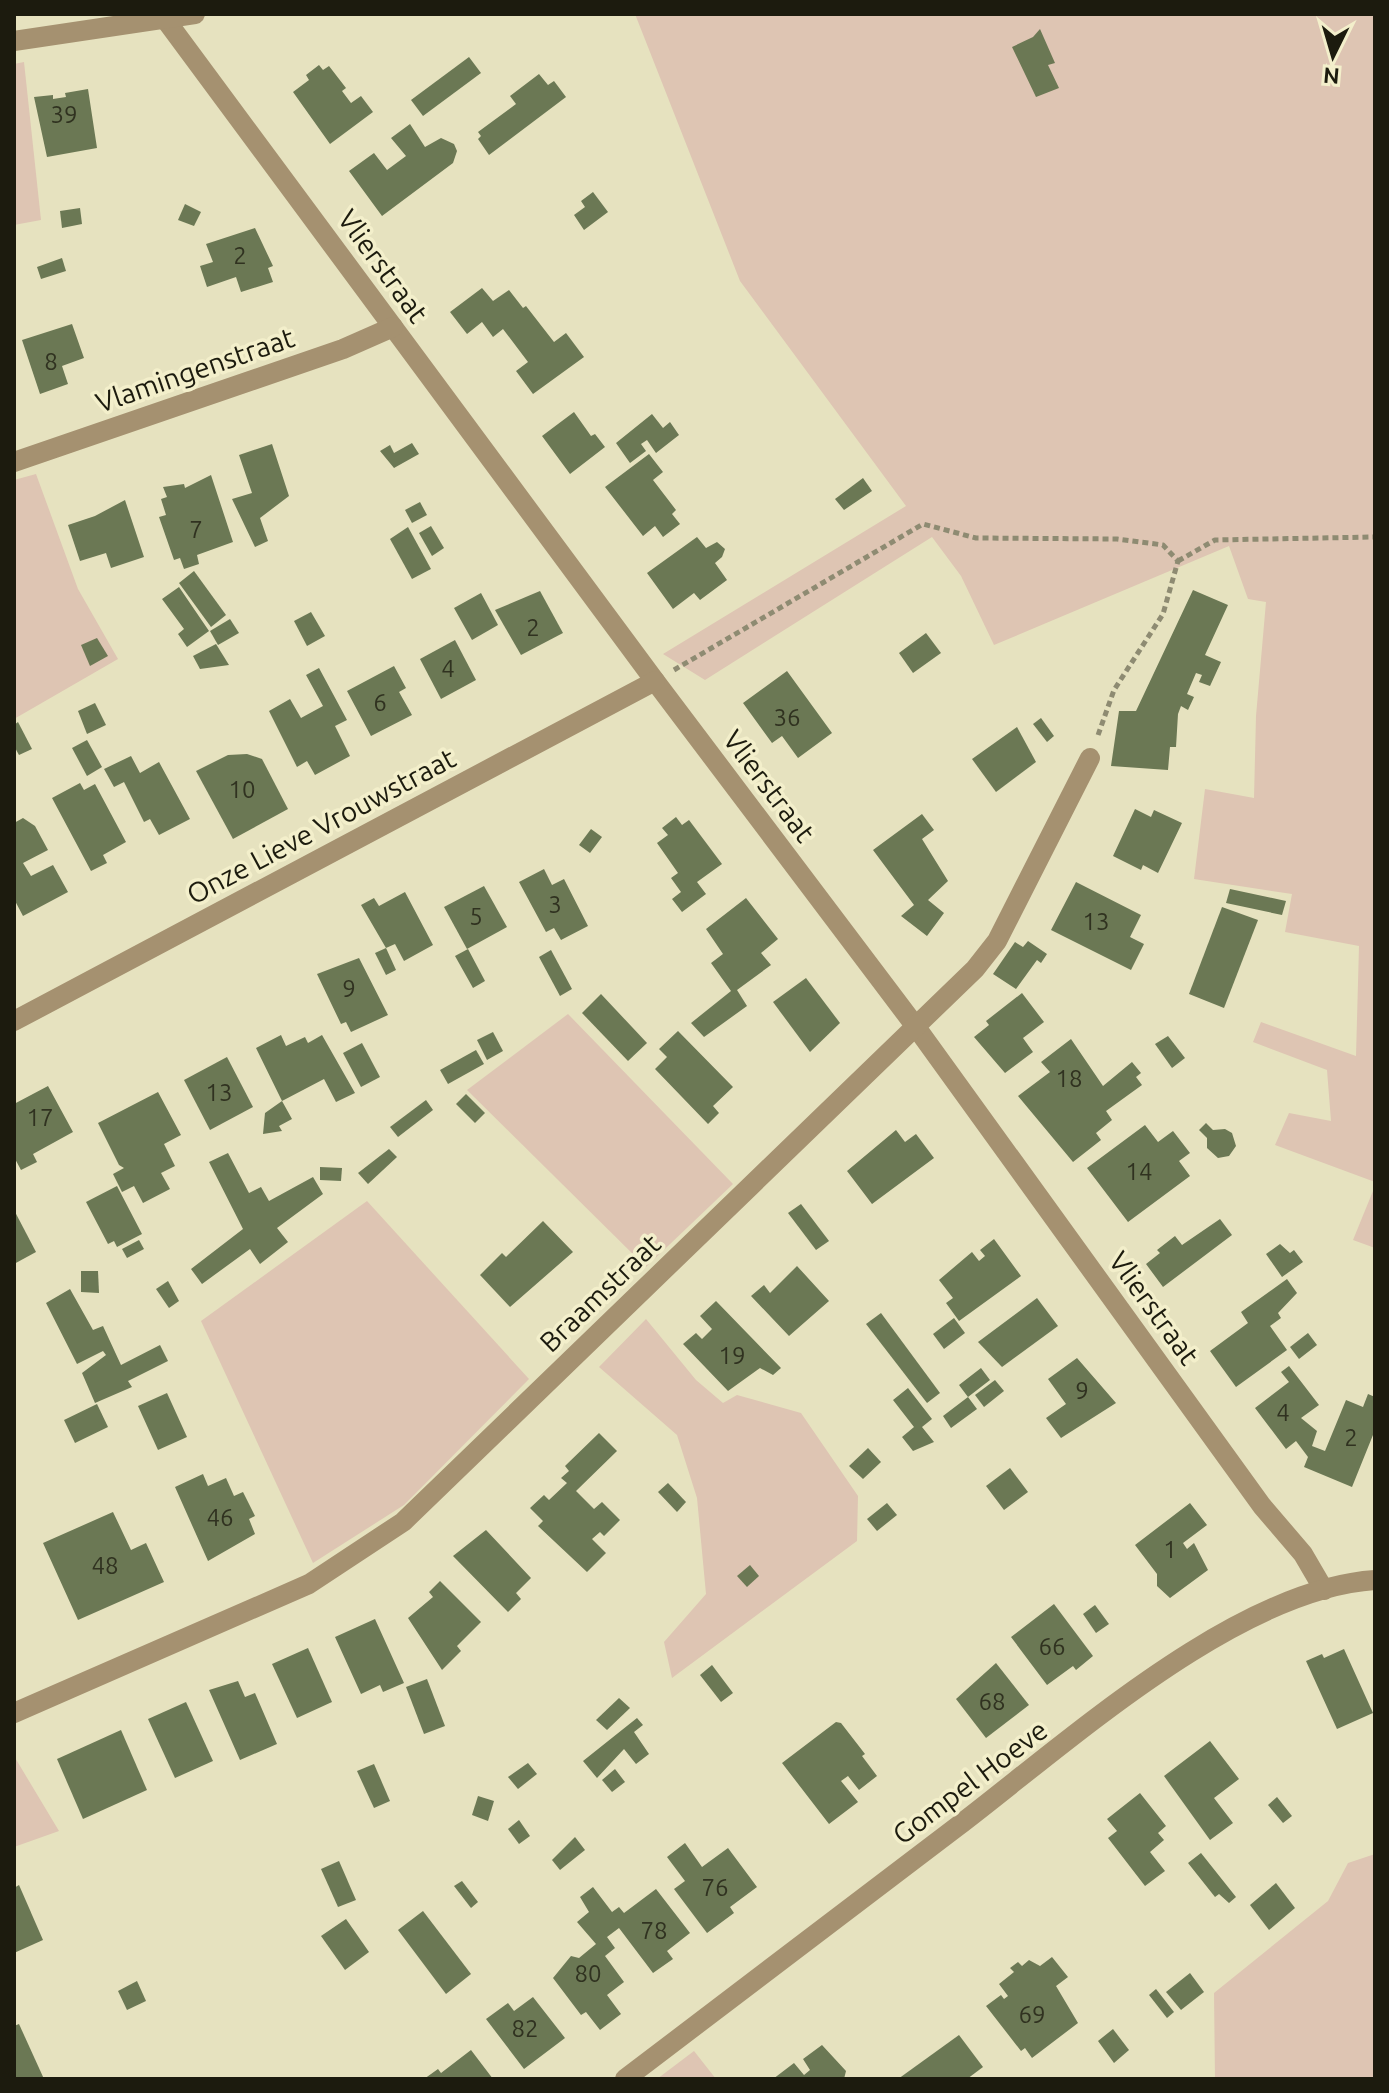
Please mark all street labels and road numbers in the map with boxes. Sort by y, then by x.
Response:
street label: Vlierstraat [332,203,435,328]
street label: Vlamingenstraat [92,321,298,418]
street label: Vlierstraat [717,724,821,848]
street label: Onze Lieve Vrouwstraat [181,742,460,910]
street label: Braamstraat [533,1228,666,1358]
street label: Vlierstraat [1103,1245,1206,1370]
street label: Gompel Hoeve [886,1714,1053,1850]

